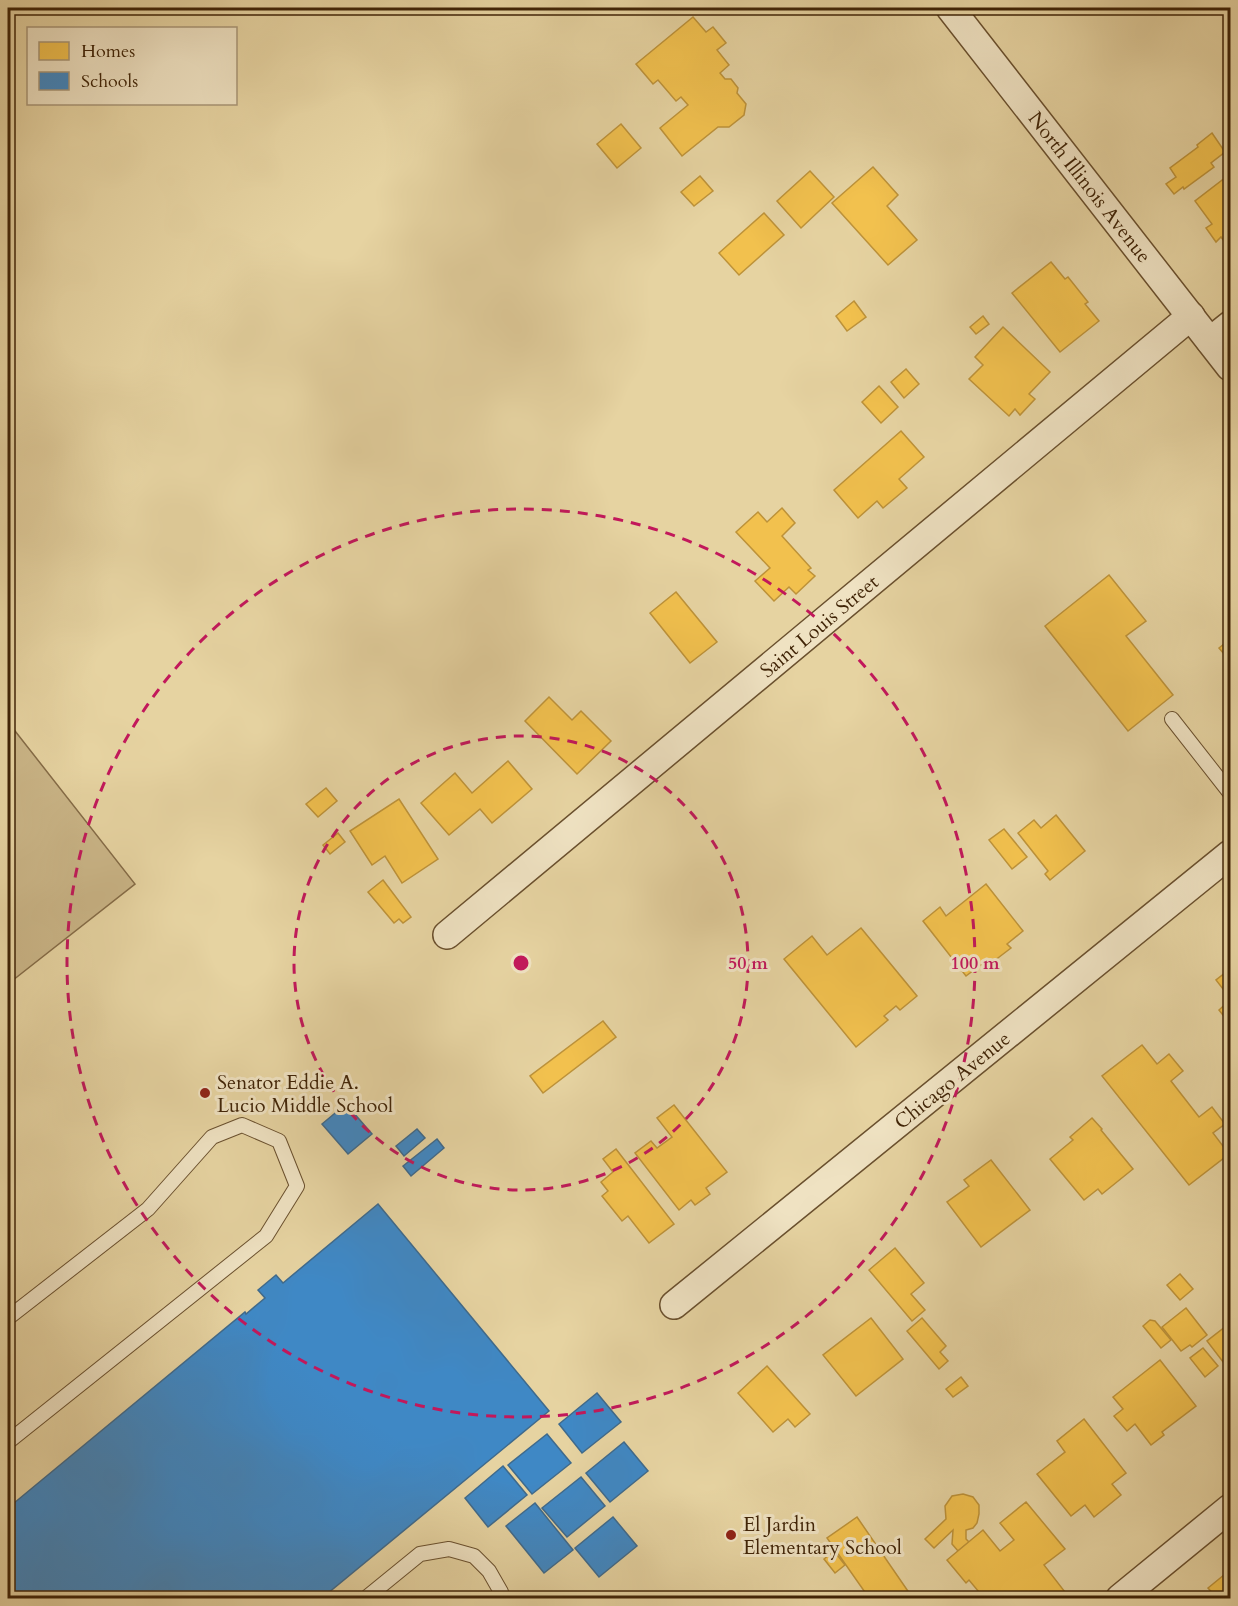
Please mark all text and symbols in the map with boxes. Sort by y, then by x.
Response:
legend [27,27,237,105]
text: Homes [81,39,135,64]
text: Schools [81,69,138,94]
street label: North Illinois Avenue [1022,106,1157,269]
street label: Saint Louis Street [754,568,885,684]
text: 50 m [728,951,768,976]
text: 100 m [950,951,1000,976]
centre of rings [511,953,531,973]
street label: Chicago Avenue [889,1025,1016,1136]
place label: Senator Eddie A. Lucio Middle School [217,1069,393,1119]
marker: Senator Eddie A. Lucio Middle School [198,1086,212,1100]
place label: El Jardin Elementary School [743,1511,902,1561]
marker: El Jardin Elementary School [724,1528,738,1542]

